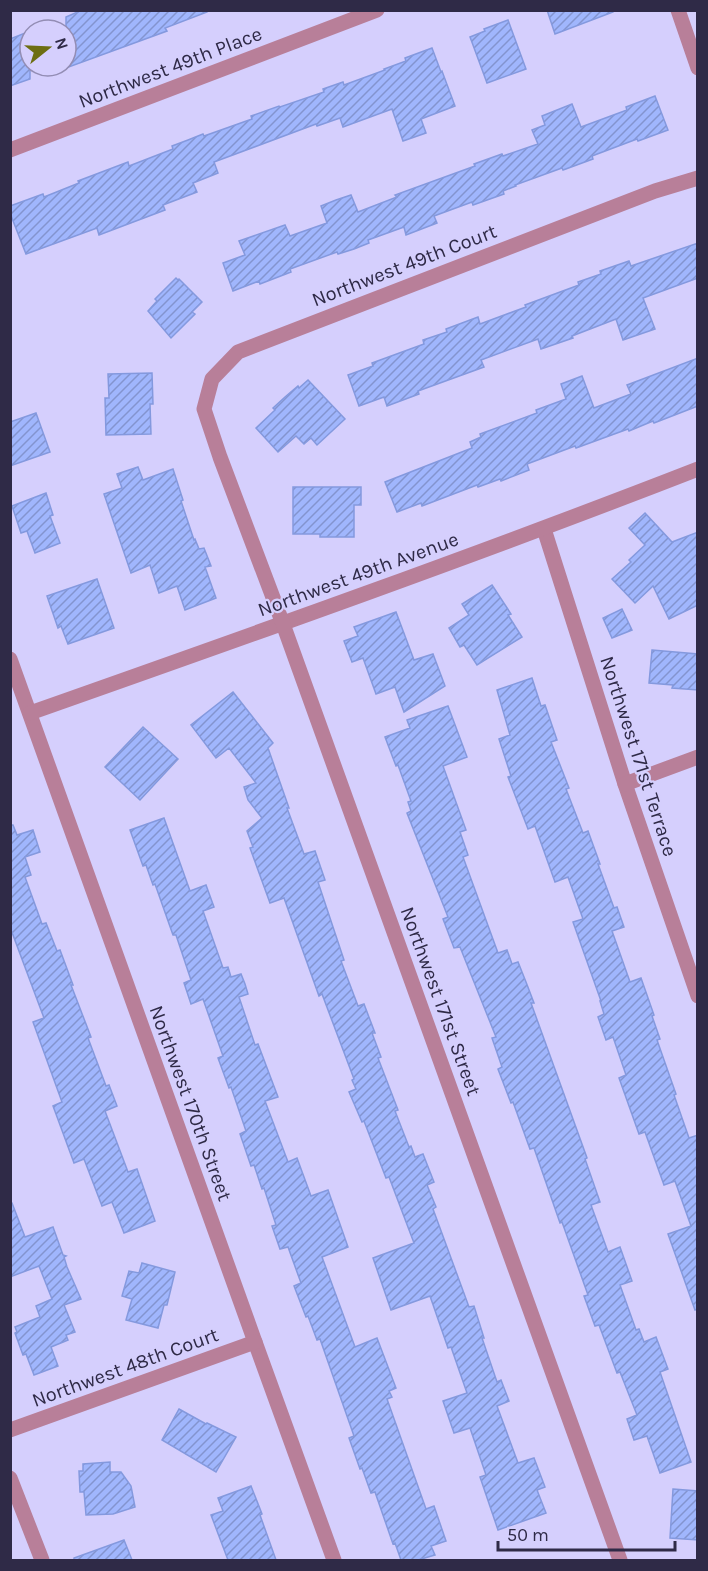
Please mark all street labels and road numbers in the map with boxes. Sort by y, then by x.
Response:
street label: Northwest 49th Place [75,22,265,113]
street label: Northwest 49th Court [309,219,500,311]
street label: Northwest 49th Avenue [255,527,462,622]
street label: Northwest 171st Terrace [595,653,682,859]
street label: Northwest 171st Street [396,904,486,1099]
street label: Northwest 170th Street [144,1002,237,1204]
street label: Northwest 48th Court [29,1323,222,1412]

